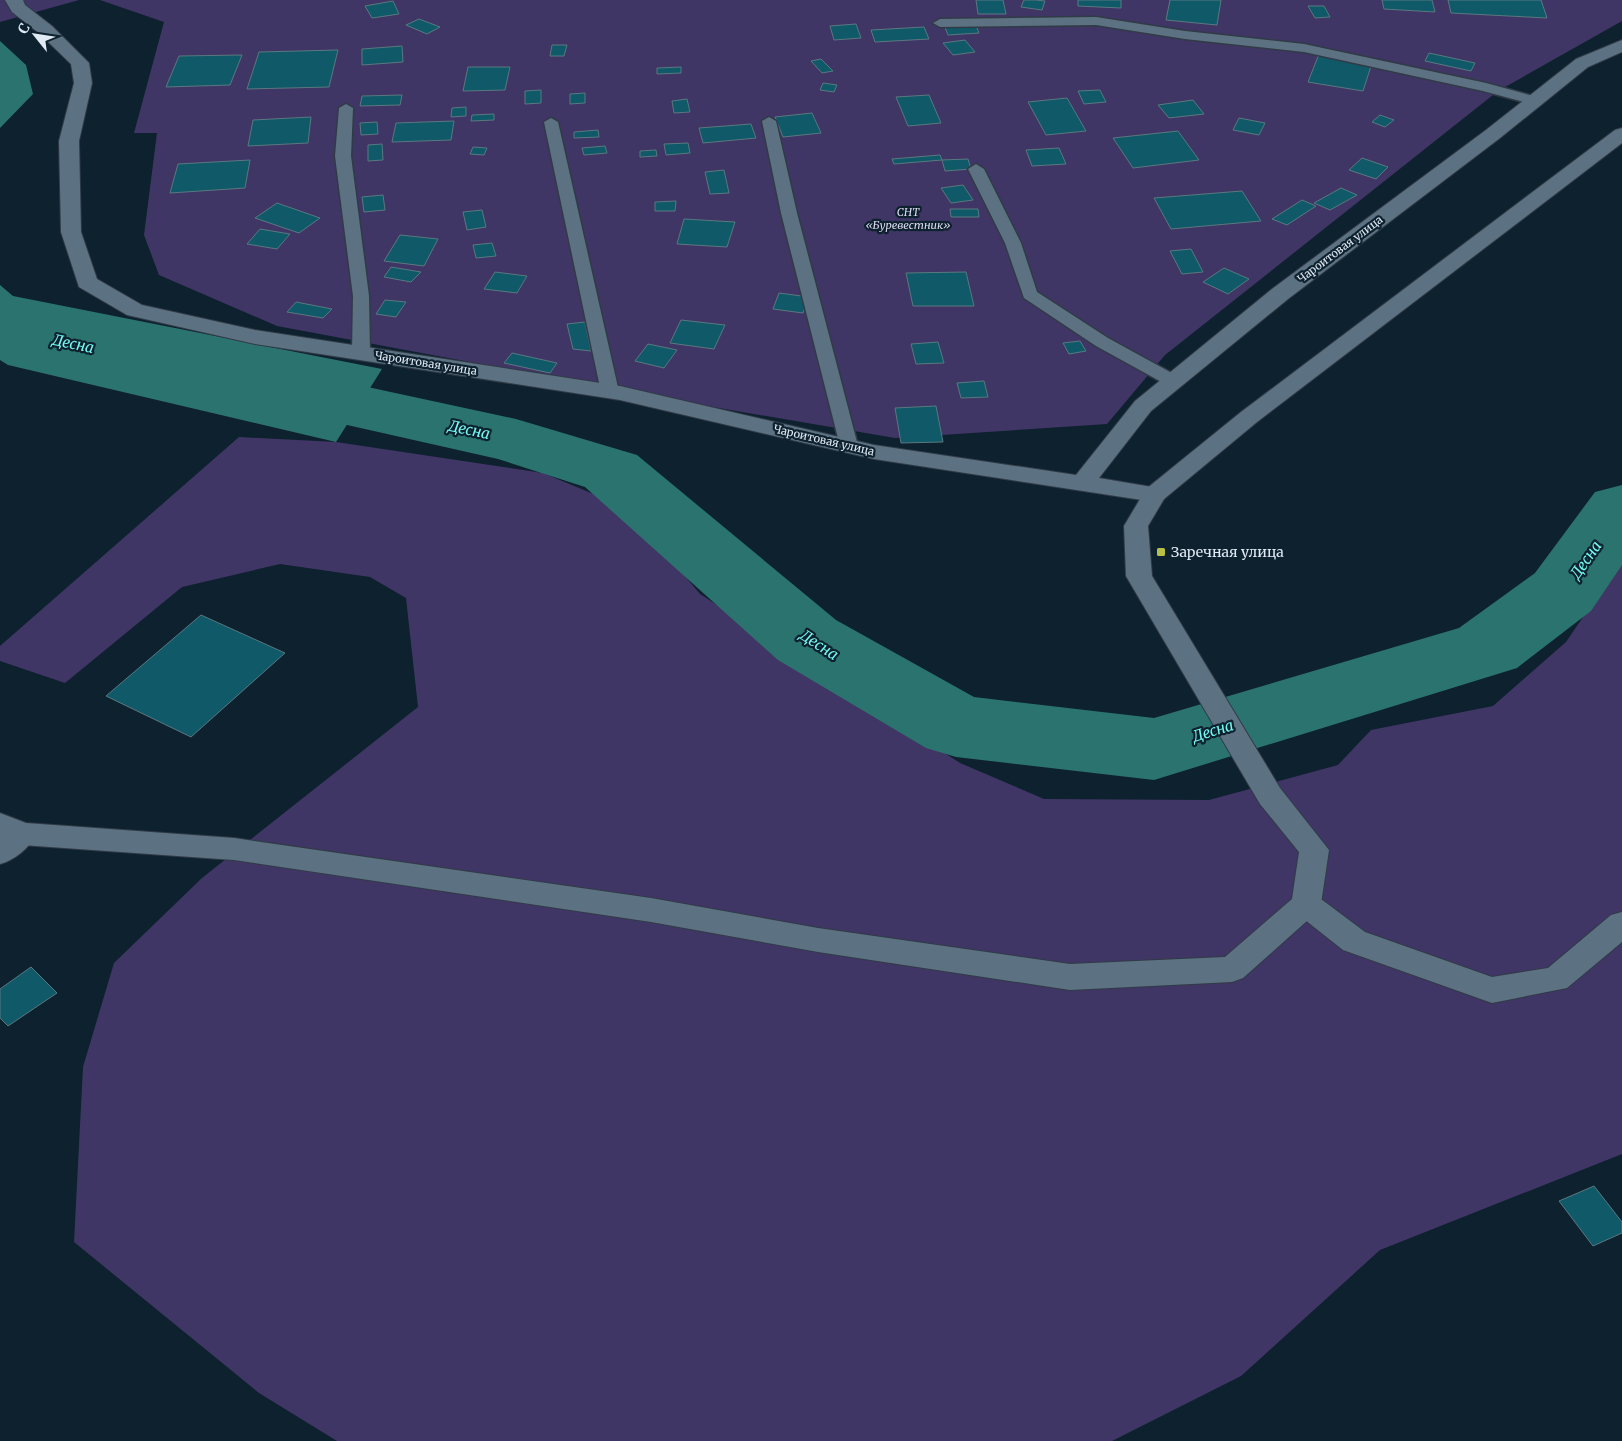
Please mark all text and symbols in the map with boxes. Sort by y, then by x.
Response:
north arrow [10,10,60,60]
text: С [14,20,34,37]
park label: СНТ «Буревестник» [866,205,951,232]
street label: Чароитовая улица [1295,212,1385,286]
water label: Десна [50,330,96,357]
street label: Чароитовая улица [374,348,478,378]
water label: Десна [446,416,492,443]
street label: Чароитовая улица [772,422,876,458]
water label: Десна [1565,537,1605,583]
place label: Заречная улица [1171,543,1284,561]
marker: Заречная улица [1155,546,1167,558]
water label: Десна [796,625,842,664]
water label: Десна [1189,715,1236,746]

